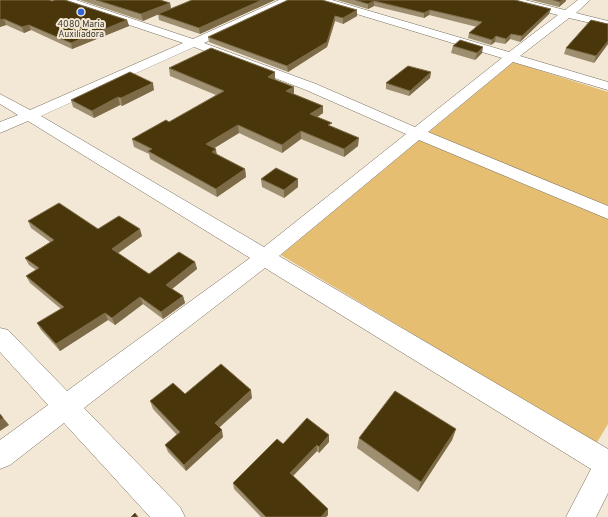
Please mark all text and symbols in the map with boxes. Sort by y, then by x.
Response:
marker: 4080 Maria Auxiliadora [76,7,86,17]
place label: 4080 Maria Auxiliadora [58,19,105,40]

